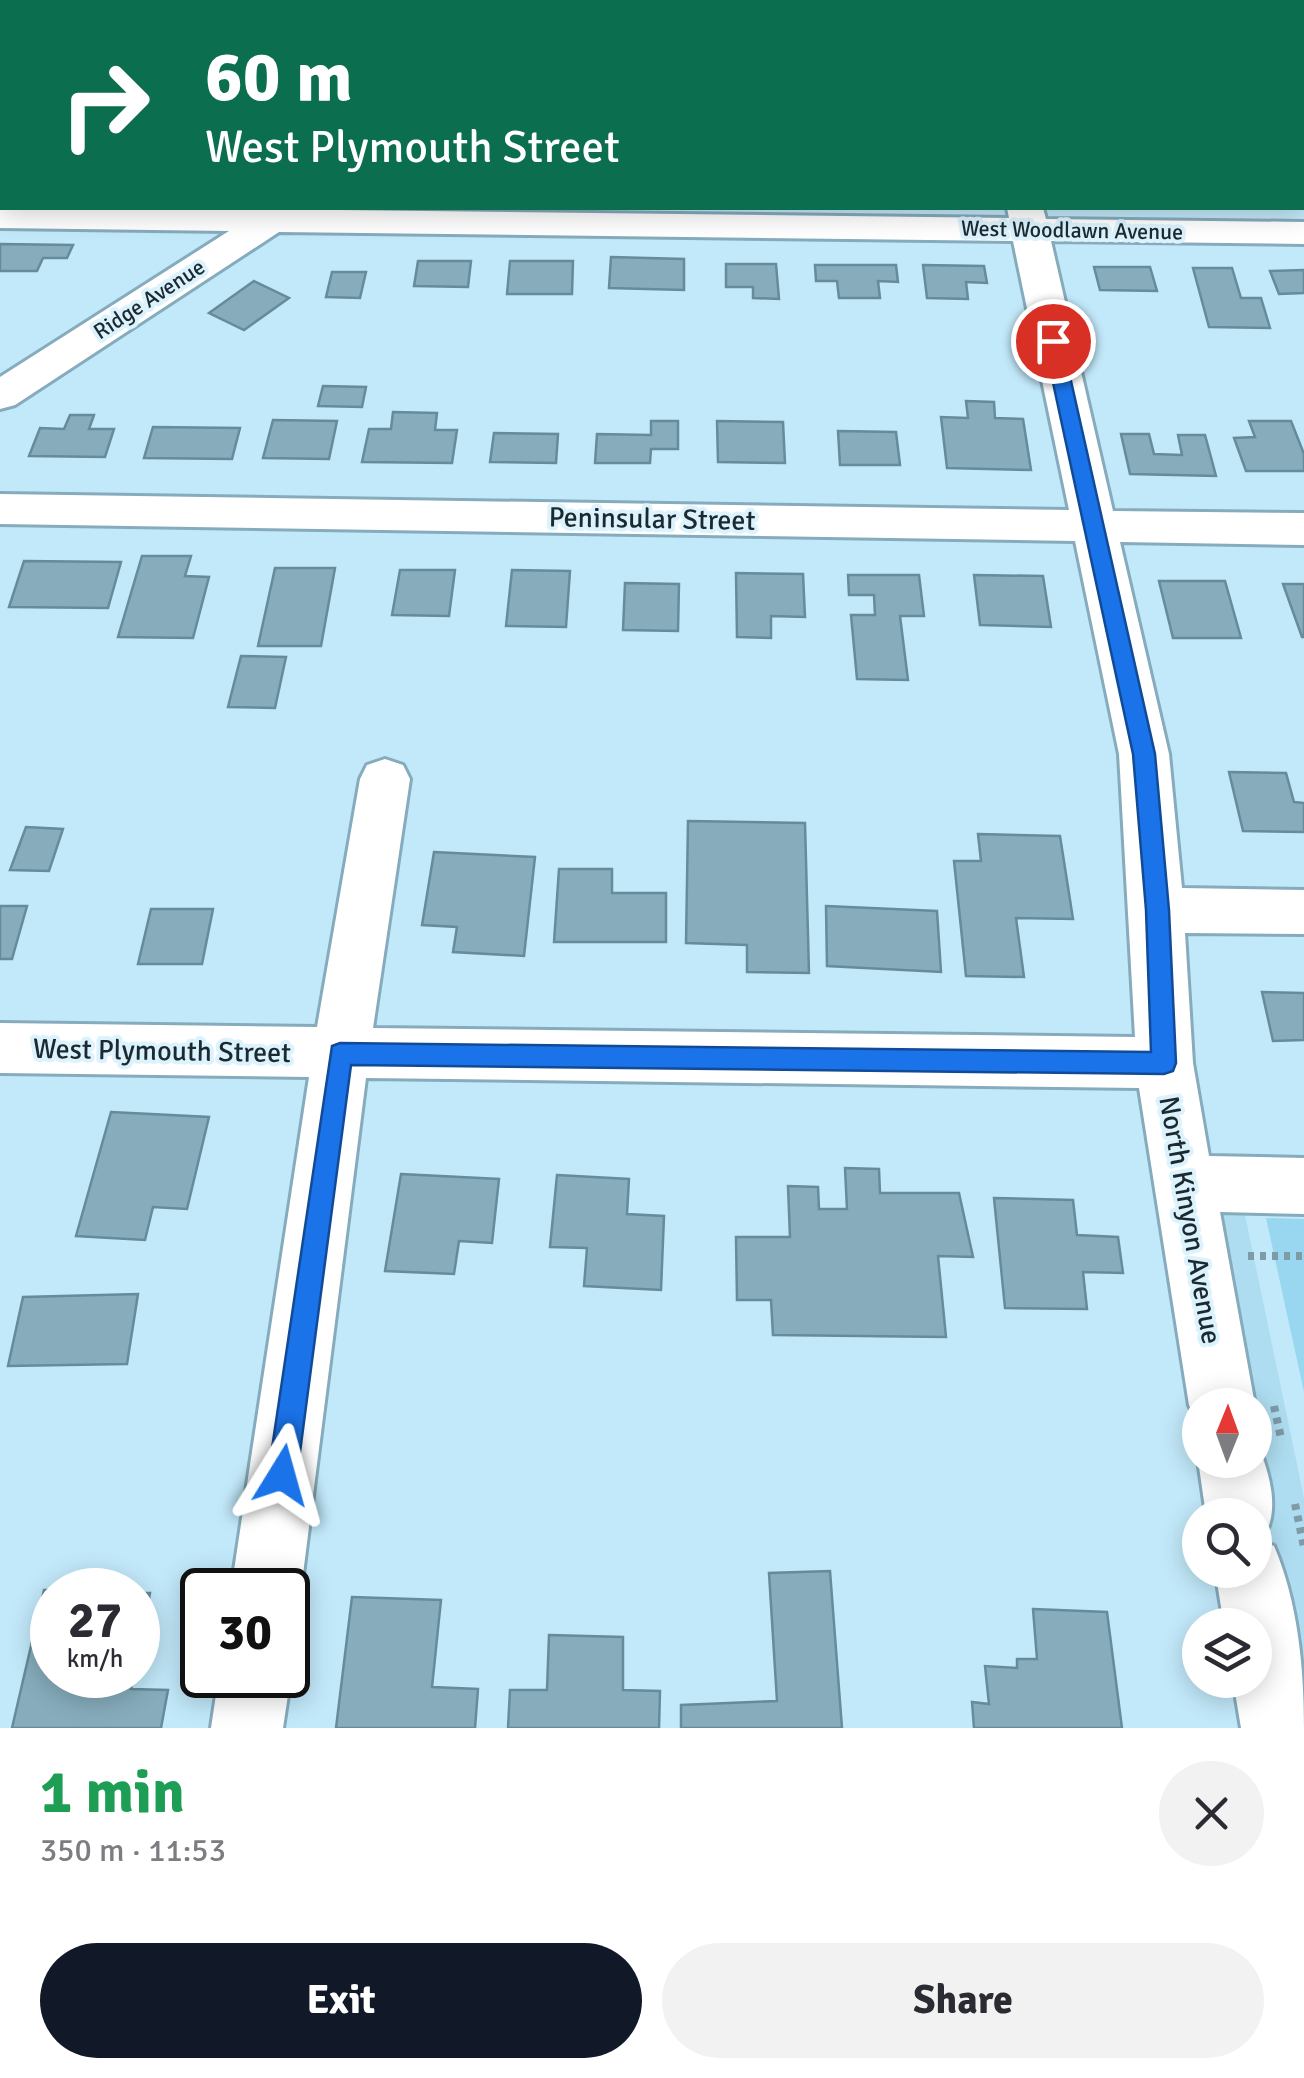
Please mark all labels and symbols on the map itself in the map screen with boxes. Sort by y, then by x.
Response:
street label: West Woodlawn Avenue [961,215,1183,245]
street label: Ridge Avenue [88,253,210,345]
pin [1011,299,1096,384]
street label: Peninsular Street [548,500,756,538]
street label: West Plymouth Street [33,1032,292,1070]
street label: North Kinyon Avenue [1151,1093,1229,1347]
north arrow [1182,1388,1272,1478]
position arrow [230,1423,334,1527]
speed limit sign: 30 [180,1568,310,1698]

